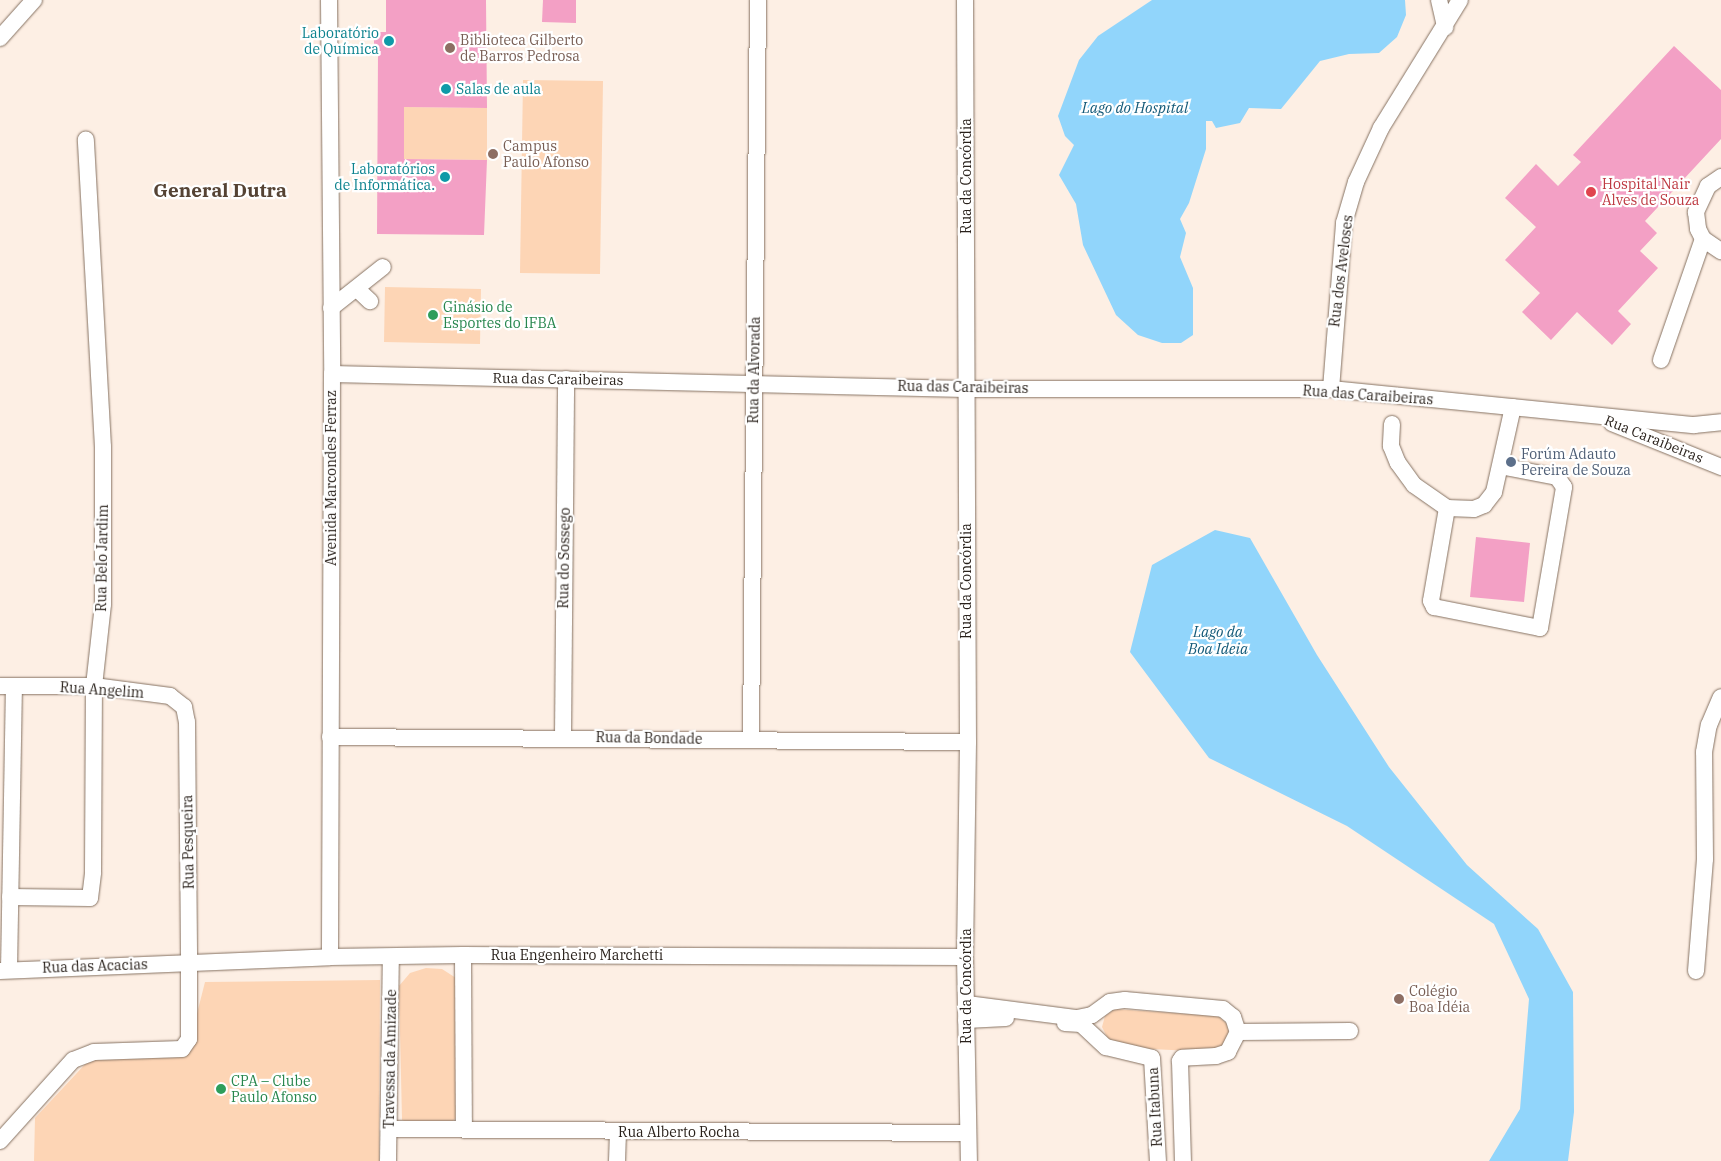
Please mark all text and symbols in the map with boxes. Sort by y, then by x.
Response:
place label: Laboratório de Química [302,25,379,58]
place label: Biblioteca Gilberto de Barros Pedrosa [460,32,583,64]
marker: Laboratório de Química [383,35,395,47]
marker: Biblioteca Gilberto de Barros Pedrosa [444,42,456,54]
place label: Salas de aula [456,81,541,97]
marker: Salas de aula [440,83,452,95]
water label: Lago do Hospital [1082,99,1188,117]
street label: Rua da Concórdia [958,118,974,234]
place label: Campus Paulo Afonso [503,138,589,170]
marker: Campus Paulo Afonso [487,148,499,160]
place label: Laboratórios de Informática. [334,161,435,193]
marker: Laboratórios de Informática. [439,171,451,183]
place label: Hospital Nair Alves de Souza [1602,176,1699,208]
district label: General Dutra [153,180,287,202]
marker: Hospital Nair Alves de Souza [1584,185,1598,199]
street label: Rua dos Aveloses [1326,214,1356,328]
place label: Ginásio de Esportes do IFBA [443,299,556,332]
marker: Ginásio de Esportes do IFBA [427,309,439,321]
street label: Rua da Alvorada [745,316,763,424]
street label: Rua das Caraibeiras [492,369,624,389]
street label: Rua das Caraibeiras [897,377,1029,397]
street label: Rua das Caraibeiras [1302,382,1434,408]
street label: Avenida Marcondes Ferraz [323,390,339,566]
street label: Rua Caraibeiras [1602,412,1706,466]
place label: Forúm Adauto Pereira de Souza [1521,446,1631,478]
marker: Forúm Adauto Pereira de Souza [1505,456,1517,468]
street label: Rua Belo Jardim [93,504,111,612]
street label: Rua do Sossego [555,507,573,609]
street label: Rua da Concórdia [958,523,974,639]
water label: Lago da Boa Ideia [1188,622,1248,657]
street label: Rua Angelim [59,679,145,701]
street label: Rua da Bondade [596,729,702,747]
street label: Rua Pesqueira [179,795,197,889]
street label: Rua da Concórdia [958,928,974,1044]
street label: Rua Engenheiro Marchetti [491,947,663,963]
street label: Rua das Acacias [42,956,148,976]
place label: Colégio Boa Idéia [1409,983,1470,1016]
street label: Travessa da Amizade [380,989,400,1129]
marker: Colégio Boa Idéia [1393,993,1405,1005]
street label: Rua Itabuna [1145,1067,1165,1147]
place label: CPA – Clube Paulo Afonso [231,1073,317,1106]
marker: CPA – Clube Paulo Afonso [215,1083,227,1095]
street label: Rua Alberto Rocha [618,1124,740,1140]

